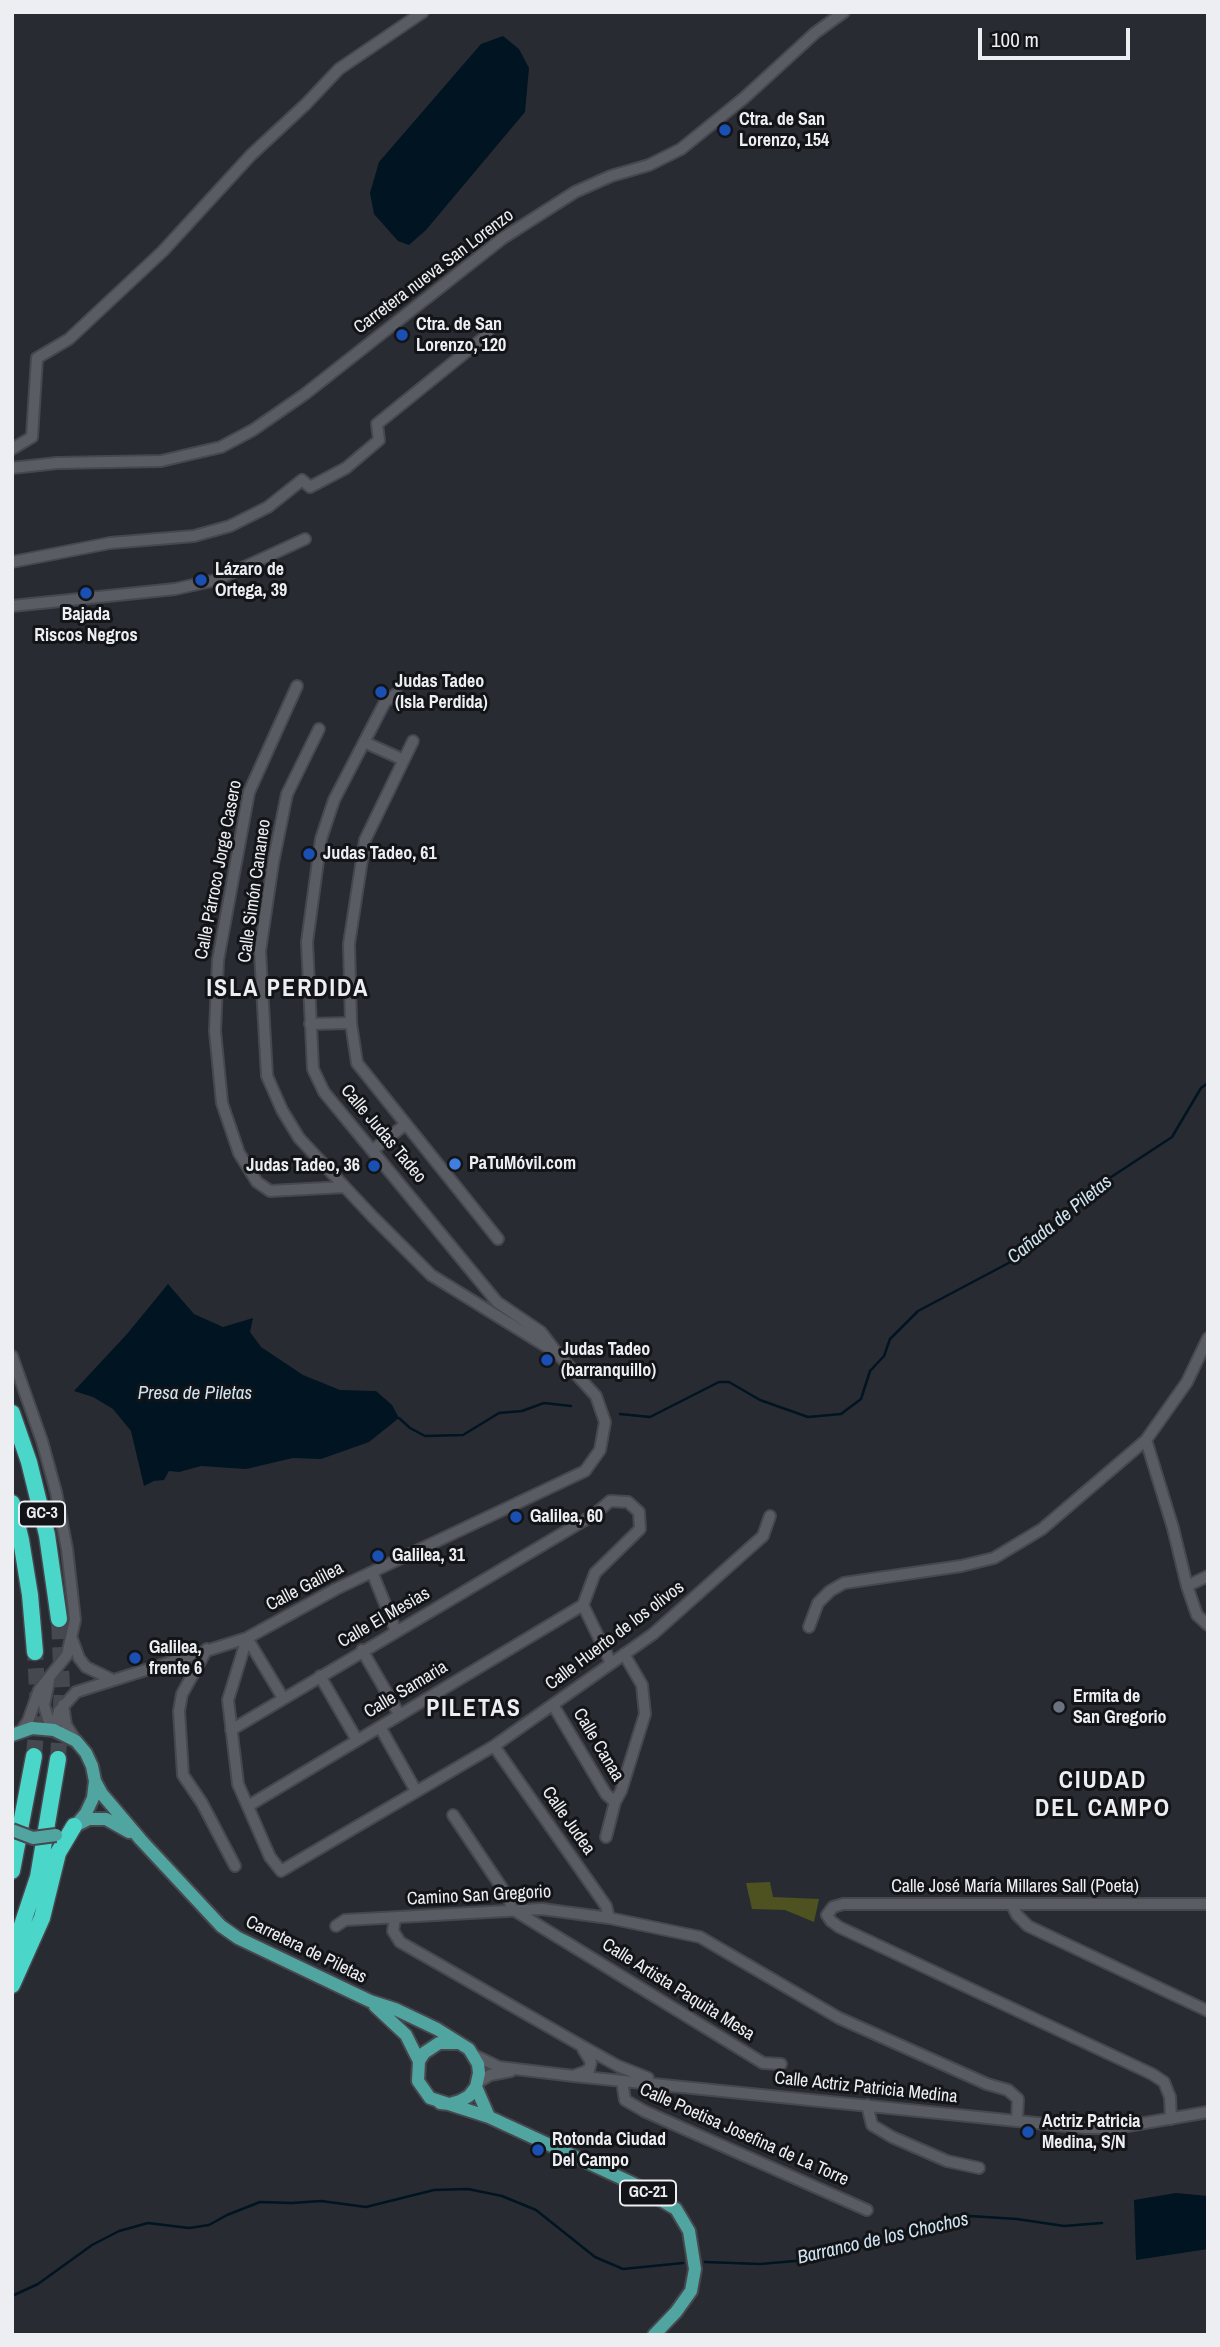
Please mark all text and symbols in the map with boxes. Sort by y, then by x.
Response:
scale bar [982,14,1134,58]
text: 100 m [991,25,1039,54]
place label: Ctra. de San Lorenzo, 154 [739,109,829,152]
marker: Ctra. de San Lorenzo, 154 [717,122,733,138]
street label: Carretera nueva San Lorenzo [350,205,518,339]
place label: Ctra. de San Lorenzo, 120 [416,314,506,356]
marker: Ctra. de San Lorenzo, 120 [394,327,410,343]
place label: Lázaro de Ortega, 39 [215,559,287,602]
marker: Lázaro de Ortega, 39 [193,572,209,588]
marker: Bajada Riscos Negros [78,585,94,601]
place label: Bajada Riscos Negros [34,604,138,646]
place label: Judas Tadeo (Isla Perdida) [395,671,488,714]
marker: Judas Tadeo (Isla Perdida) [373,684,389,700]
street label: Calle Párroco Jorge Casero [191,779,247,961]
street label: Calle Simón Cananeo [234,818,276,964]
place label: Judas Tadeo, 61 [323,843,437,865]
marker: Judas Tadeo, 61 [301,846,317,862]
district label: ISLA PERDIDA [208,976,368,1004]
street label: Calle Judas Tadeo [336,1080,430,1188]
place label: PaTuMóvil.com [469,1153,576,1175]
place label: Judas Tadeo, 36 [246,1155,360,1177]
marker: PaTuMóvil.com [447,1156,463,1172]
marker: Judas Tadeo, 36 [366,1158,382,1174]
water label: Cañada de Piletas [1003,1171,1117,1269]
place label: Judas Tadeo (barranquillo) [561,1339,656,1382]
marker: Judas Tadeo (barranquillo) [539,1352,555,1368]
water label: Presa de Piletas [138,1383,252,1405]
road number: GC-3 [19,1502,65,1526]
place label: Galilea, 60 [530,1506,603,1528]
marker: Galilea, 60 [508,1509,524,1525]
place label: Galilea, 31 [392,1545,465,1567]
marker: Galilea, 31 [370,1548,386,1564]
street label: Calle Galilea [263,1558,347,1616]
street label: Calle Huerto de los olivos [541,1577,689,1695]
street label: Calle El Mesias [334,1583,434,1653]
place label: Galilea, frente 6 [149,1637,202,1680]
marker: Galilea, frente 6 [127,1650,143,1666]
street label: Calle Samaria [360,1657,452,1723]
place label: Ermita de San Gregorio [1073,1686,1167,1728]
district label: PILETAS [427,1696,521,1724]
marker: Ermita de San Gregorio [1051,1699,1067,1715]
street label: Calle Canaa [568,1705,628,1785]
district label: CIUDAD DEL CAMPO [1036,1768,1170,1824]
street label: Calle Judea [537,1783,599,1859]
street label: Calle José María Millares Sall (Poeta) [891,1876,1139,1898]
street label: Camino San Gregorio [406,1881,552,1911]
street label: Carretera de Piletas [242,1911,370,1989]
street label: Calle Artista Paquita Mesa [598,1934,758,2046]
street label: Calle Actriz Patricia Medina [773,2068,959,2108]
street label: Calle Poetisa Josefina de La Torre [636,2079,852,2191]
place label: Actriz Patricia Medina, S/N [1042,2111,1140,2154]
marker: Actriz Patricia Medina, S/N [1020,2124,1036,2140]
place label: Rotonda Ciudad Del Campo [552,2129,666,2172]
marker: Rotonda Ciudad Del Campo [530,2142,546,2158]
road number: GC-21 [620,2180,676,2206]
water label: Barranco de los Chochos [795,2208,971,2270]

